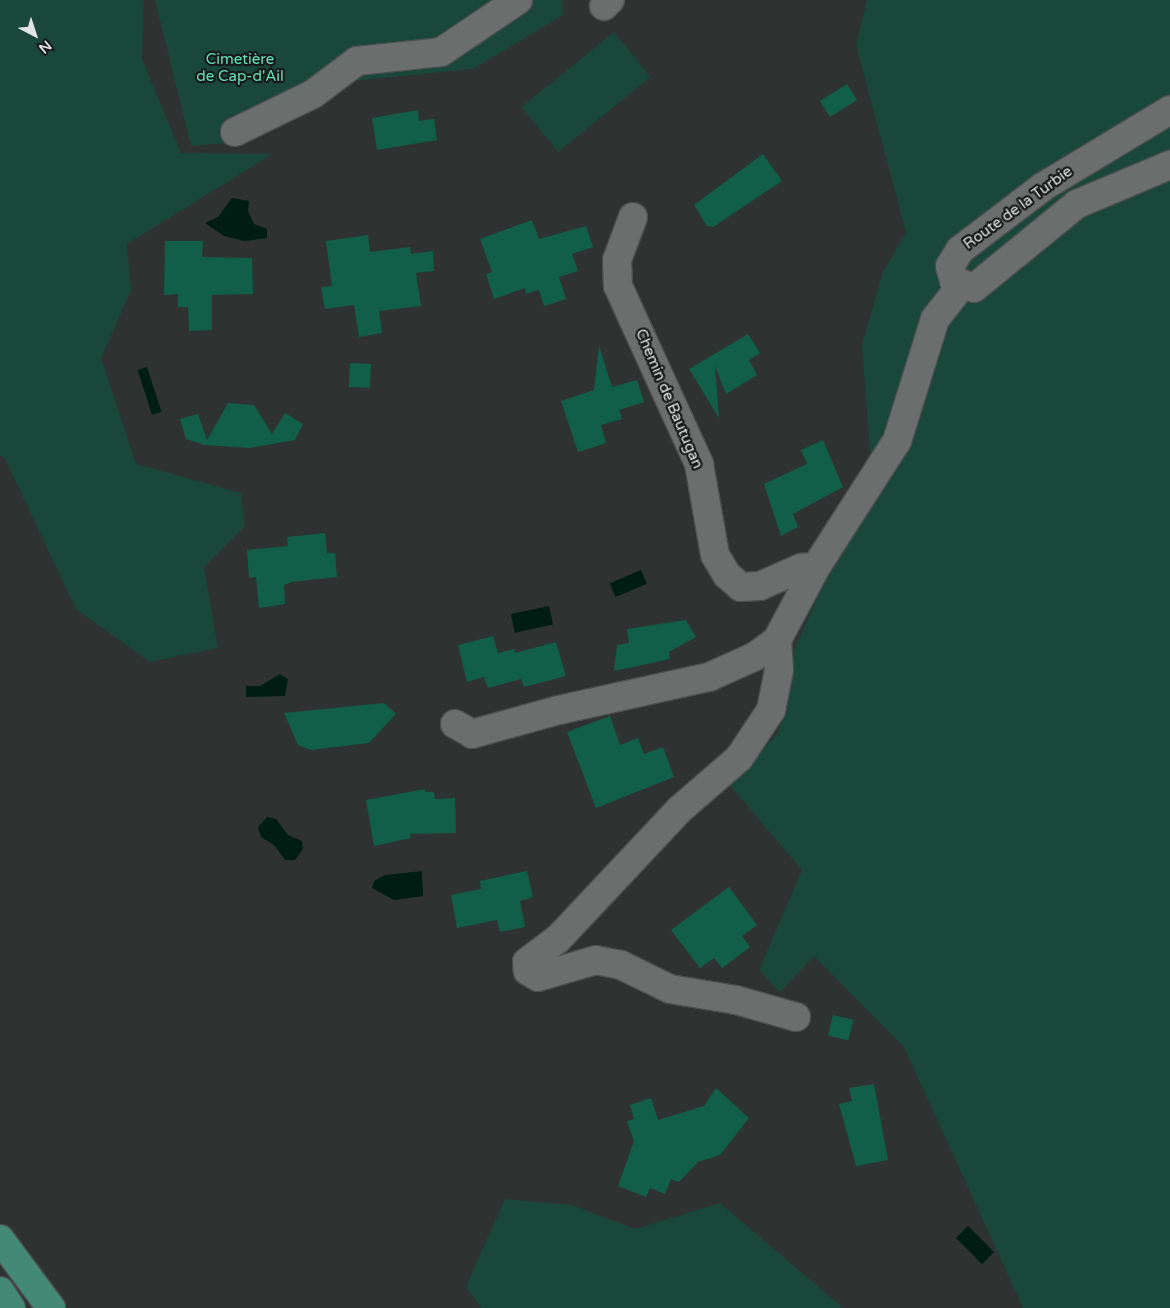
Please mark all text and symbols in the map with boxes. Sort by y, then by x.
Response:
north arrow [10,10,60,60]
text: N [35,37,55,57]
park label: Cimetière de Cap-d'Ail [196,50,284,85]
street label: Route de la Turbie [960,163,1076,253]
street label: Chemin de Bautugan [631,326,707,472]

